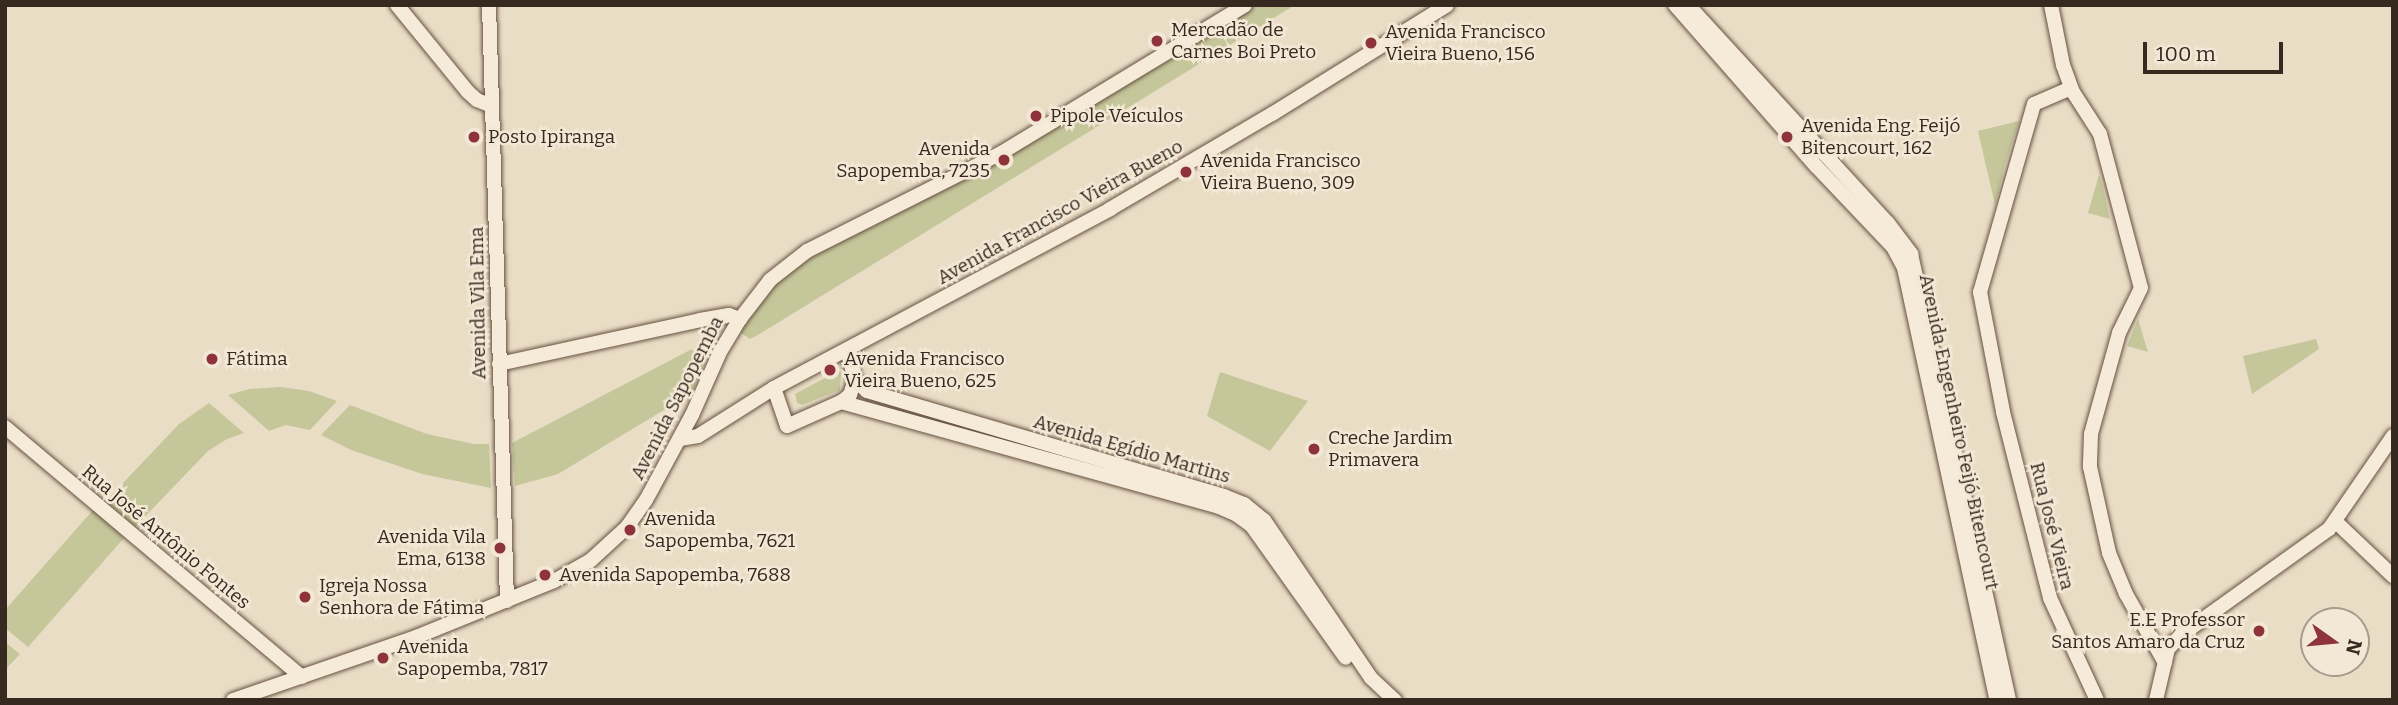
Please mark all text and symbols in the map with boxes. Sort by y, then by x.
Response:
place label: Mercadão de Carnes Boi Preto [1171,19,1316,63]
place label: Avenida Francisco Vieira Bueno, 156 [1385,21,1546,65]
scale bar [2146,28,2286,72]
marker: Mercadão de Carnes Boi Preto [1149,33,1165,49]
marker: Avenida Francisco Vieira Bueno, 156 [1363,35,1379,51]
text: 100 m [2156,41,2216,67]
place label: Pipole Veículos [1050,105,1183,127]
marker: Pipole Veículos [1028,108,1044,124]
place label: Avenida Eng. Feijó Bitencourt, 162 [1801,115,1961,159]
place label: Posto Ipiranga [488,126,615,148]
marker: Posto Ipiranga [466,129,482,145]
marker: Avenida Eng. Feijó Bitencourt, 162 [1779,129,1795,145]
street label: Avenida Francisco Vieira Bueno [933,135,1187,289]
place label: Avenida Sapopemba, 7235 [836,138,990,182]
place label: Avenida Francisco Vieira Bueno, 309 [1200,150,1361,194]
marker: Avenida Sapopemba, 7235 [996,152,1012,168]
marker: Avenida Francisco Vieira Bueno, 309 [1178,164,1194,180]
street label: Avenida Vila Ema [465,226,491,380]
street label: Avenida Engenheiro Feijó Bitencourt [1914,272,2004,592]
street label: Avenida Sapopemba [626,312,728,484]
place label: Fátima [226,348,288,370]
place label: Avenida Francisco Vieira Bueno, 625 [844,348,1005,392]
marker: Fátima [204,351,220,367]
marker: Avenida Francisco Vieira Bueno, 625 [822,362,838,378]
street label: Avenida Egídio Martins [1031,410,1233,488]
place label: Creche Jardim Primavera [1328,427,1453,471]
marker: Creche Jardim Primavera [1306,441,1322,457]
street label: Rua José Antônio Fontes [77,460,255,614]
street label: Rua José Vieira [2025,460,2079,592]
place label: Avenida Sapopemba, 7621 [644,508,795,552]
marker: Avenida Sapopemba, 7621 [622,522,638,538]
place label: Avenida Vila Ema, 6138 [377,526,486,570]
marker: Avenida Vila Ema, 6138 [492,540,508,556]
place label: Avenida Sapopemba, 7688 [559,564,791,586]
marker: Avenida Sapopemba, 7688 [537,567,553,583]
place label: Igreja Nossa Senhora de Fátima [319,575,484,619]
marker: Igreja Nossa Senhora de Fátima [297,589,313,605]
north arrow [2300,607,2370,677]
place label: E.E Professor Santos Amaro da Cruz [2051,609,2245,653]
marker: E.E Professor Santos Amaro da Cruz [2251,623,2267,639]
place label: Avenida Sapopemba, 7817 [397,636,548,680]
text: N [2341,637,2367,657]
marker: Avenida Sapopemba, 7817 [375,650,391,666]

